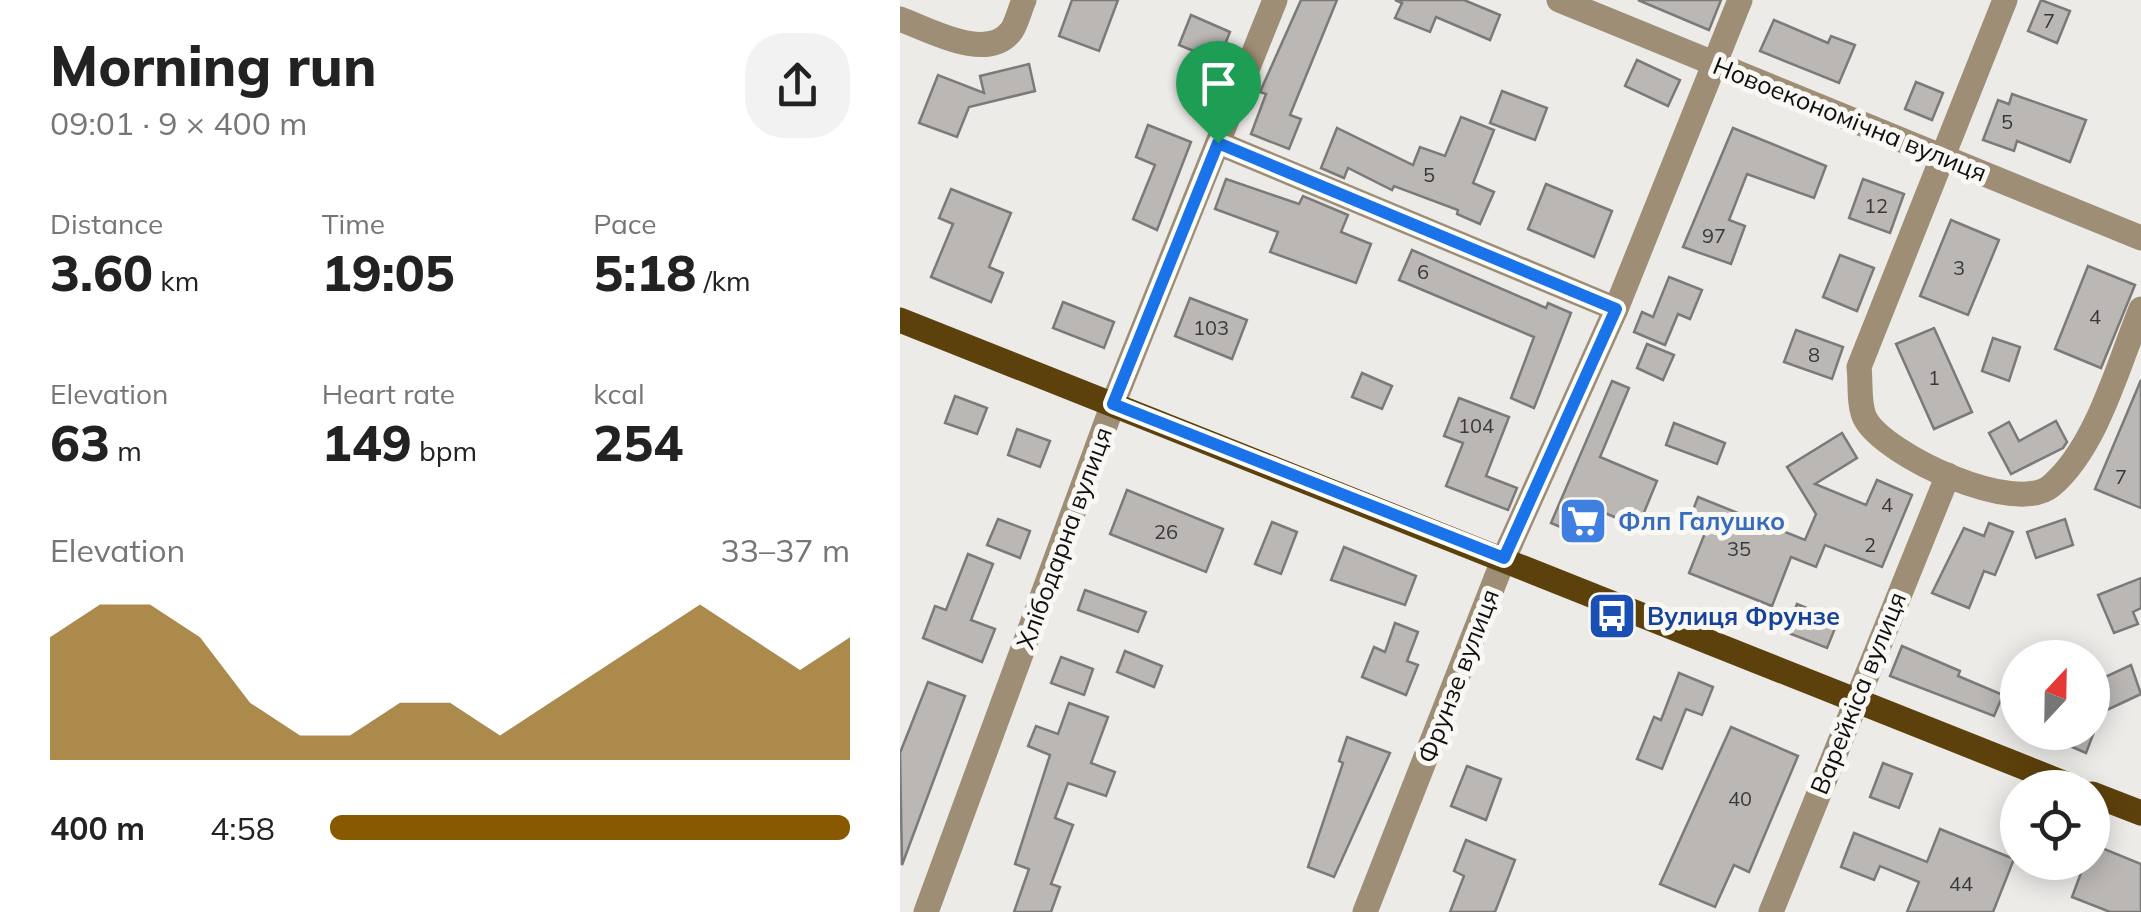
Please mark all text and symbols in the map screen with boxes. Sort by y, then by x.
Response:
house number: 7 [2043,8,2055,33]
text: Morning run [50,31,377,100]
button: share [745,33,850,138]
pin [1176,41,1261,144]
street label: Новоекономічна вулиця [1709,49,1992,188]
icon: arrive [1191,56,1246,111]
text: 09:01 · 9 × 400 m [50,103,307,143]
house number: 5 [2001,109,2013,134]
house number: 5 [1423,162,1435,187]
house number: 12 [1864,193,1888,218]
text: Distance [50,206,163,241]
text: Time [322,206,385,241]
text: Pace [593,206,657,241]
house number: 97 [1702,223,1726,248]
text: 3.60 [50,241,153,304]
text: 19:05 [322,241,455,304]
text: 5:18 [593,241,696,304]
house number: 3 [1953,255,1965,280]
house number: 6 [1417,259,1429,284]
text: km [153,263,199,298]
text: /km [696,263,751,298]
house number: 4 [2089,304,2101,329]
house number: 103 [1193,315,1229,340]
house number: 8 [1808,342,1820,367]
house number: 1 [1928,365,1940,390]
text: Elevation [50,376,168,411]
text: Heart rate [322,376,455,411]
text: kcal [593,376,645,411]
text: 63 [50,411,110,474]
text: 149 [322,411,412,474]
text: 254 [593,411,683,474]
house number: 104 [1458,413,1494,438]
street label: Хлібодарна вулиця [1009,423,1118,653]
text: m [110,433,142,468]
text: bpm [412,433,477,468]
house number: 7 [2115,464,2127,489]
house number: 4 [1881,492,1893,517]
supermarket icon: Флп Галушко [1557,495,1609,547]
place label: Флп Галушко [1618,505,1785,536]
house number: 26 [1154,519,1178,544]
text: Elevation [50,530,185,570]
text: 33–37 m [721,530,850,570]
house number: 2 [1864,532,1876,557]
house number: 35 [1727,536,1751,561]
street label: Фрунзе вулиця [1410,585,1505,767]
street label: Варейкіса вулиця [1803,587,1912,799]
bus stop icon: Вулиця Фрунзе [1586,590,1638,642]
place label: Вулиця Фрунзе [1647,600,1840,631]
north arrow [2000,640,2110,750]
map controls [2000,640,2110,880]
button: locate [2000,770,2110,880]
house number: 40 [1728,786,1752,811]
text: 400 m [50,808,145,848]
text: 4:58 [210,808,275,848]
house number: 44 [1949,871,1973,896]

